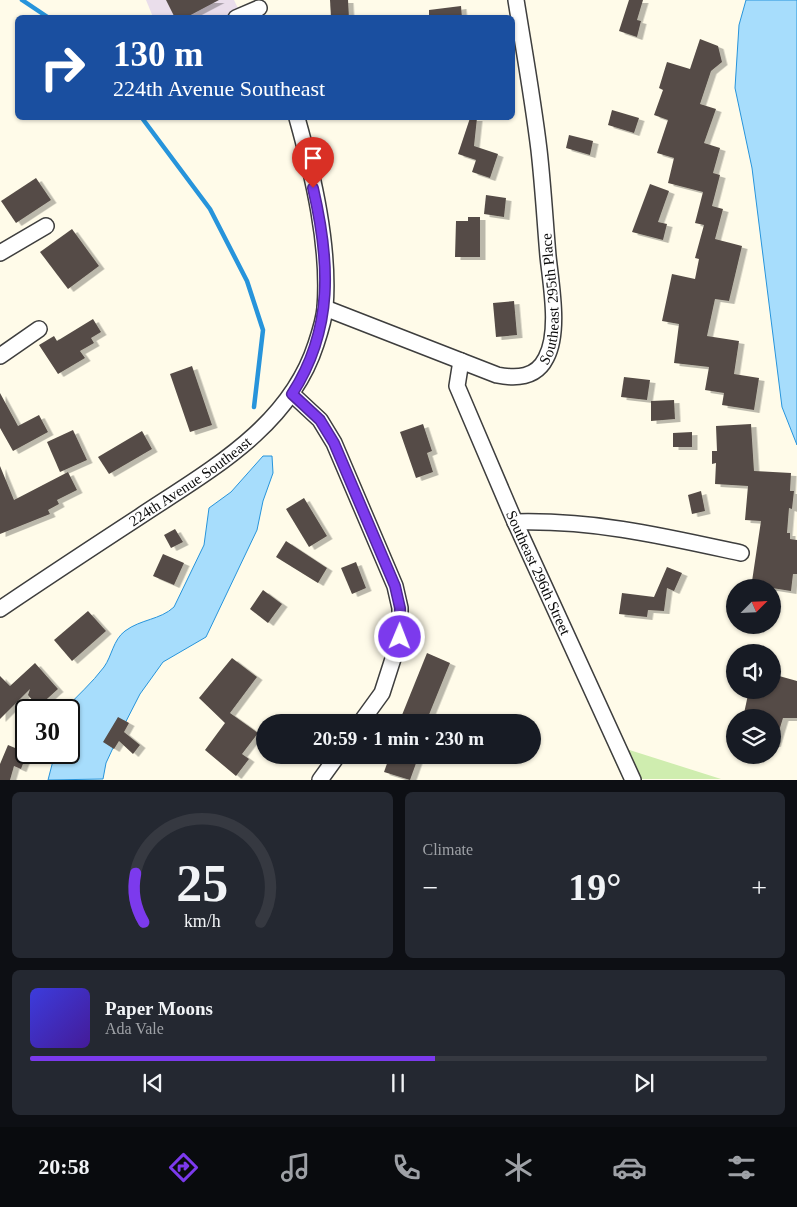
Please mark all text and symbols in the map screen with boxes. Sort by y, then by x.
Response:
icon: right [30,35,95,100]
text: 130 m [113,35,203,74]
text: 224th Avenue Southeast [113,76,325,101]
pin [292,137,334,188]
icon: arrive [299,144,327,172]
street label: Southeast 295th Place [536,232,562,368]
street label: 224th Avenue Southeast [126,433,255,529]
street label: Southeast 296th Street [503,508,574,638]
north arrow [726,579,781,634]
map controls [726,579,781,764]
position arrow [373,610,425,662]
button: sound [726,644,781,699]
speed limit sign: 30 [15,699,80,764]
button: layers [726,709,781,764]
text: 20:59 · 1 min · 230 m [313,728,484,749]
text: Climate [423,841,473,858]
text: 25 [176,855,228,912]
text: 19° [568,866,621,908]
text: − [423,872,438,903]
text: + [751,872,767,903]
text: km/h [184,911,221,931]
text: Paper Moons [105,998,213,1019]
text: Ada Vale [105,1020,164,1037]
icon: previous [139,1069,167,1097]
icon: pause [384,1069,412,1097]
icon: next [630,1069,658,1097]
icon: directions [166,1150,201,1185]
icon: music [278,1150,313,1185]
icon: phone [389,1150,424,1185]
icon: climate [501,1150,536,1185]
icon: car [612,1150,647,1185]
icon: filters [724,1150,759,1185]
text: 20:58 [38,1154,90,1179]

